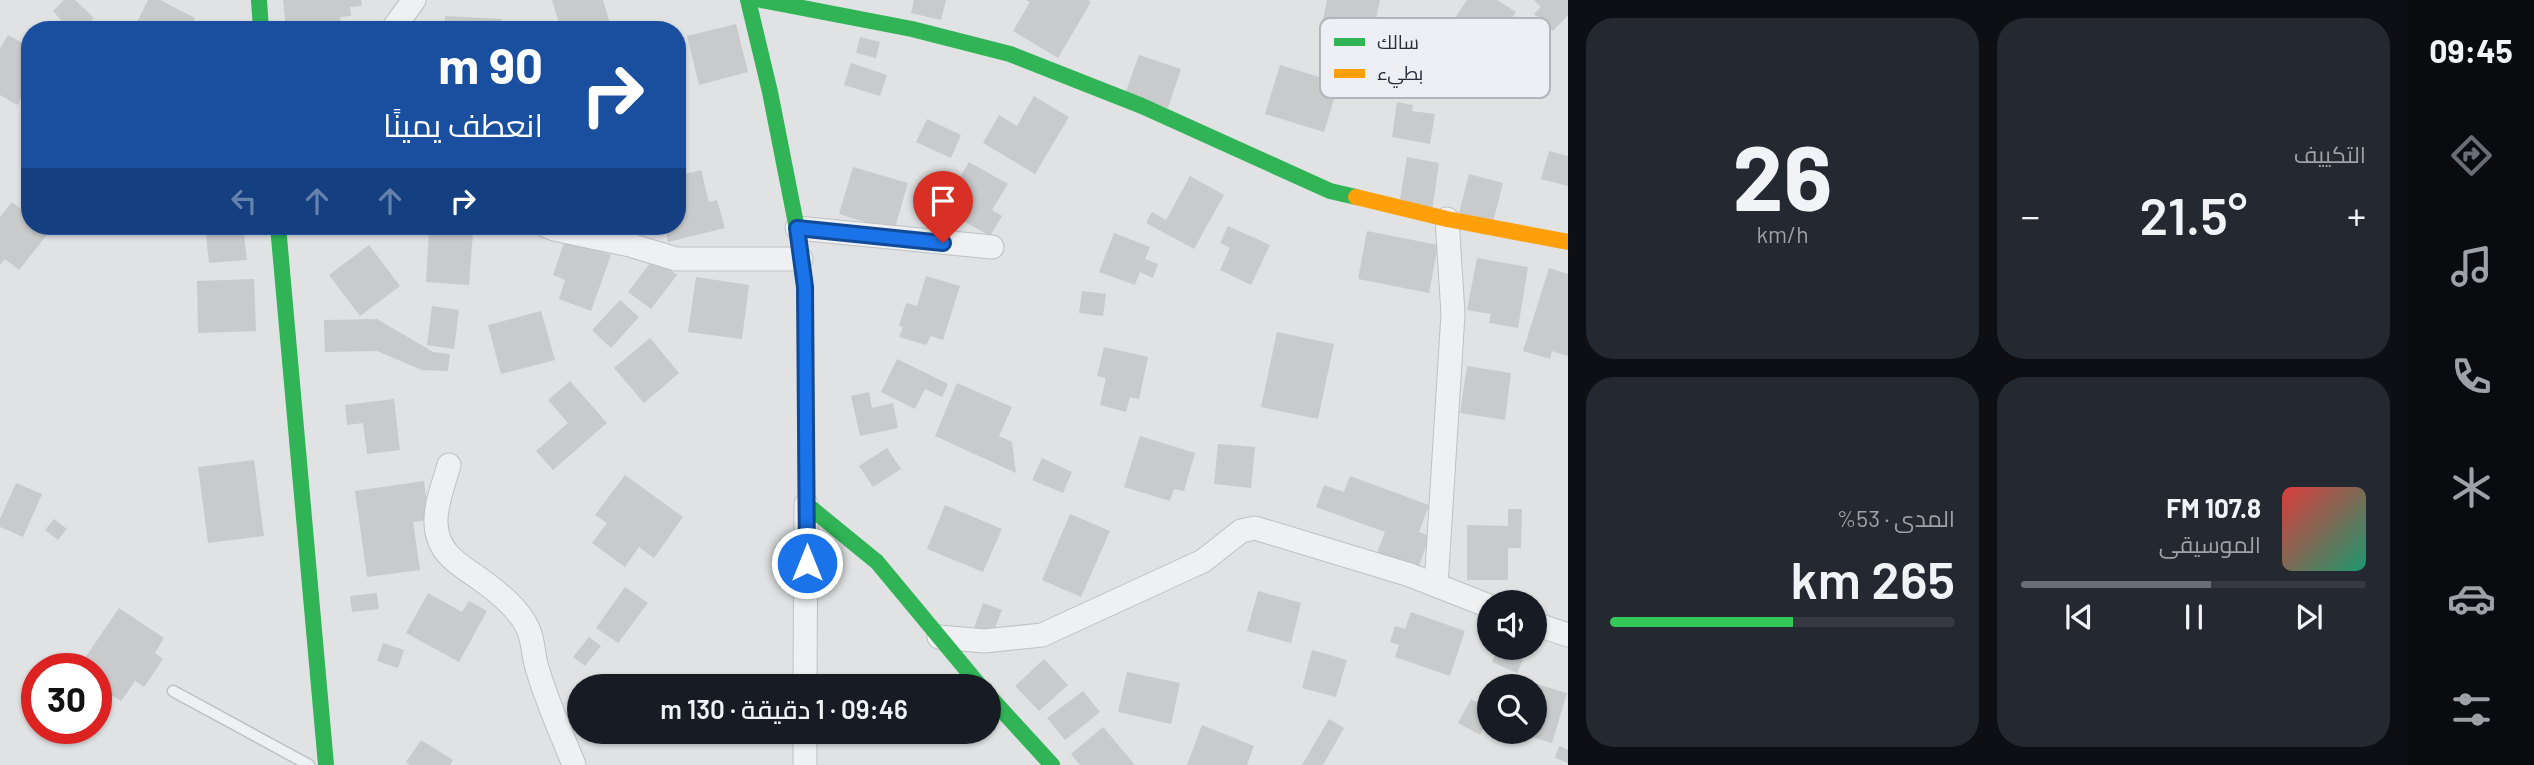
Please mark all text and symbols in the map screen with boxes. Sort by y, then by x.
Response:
legend [1320,18,1550,98]
text: سالك [1377,30,1419,53]
text: 09:45 [2429,31,2513,69]
text: 90 m [438,35,543,94]
icon: right [567,49,658,140]
text: بطيء [1377,61,1423,88]
text: انعطف يمينًا [383,105,543,143]
text: 26 [1733,120,1832,229]
icon: directions [2447,131,2496,180]
text: التكييف [2294,140,2366,168]
pin [913,171,973,243]
icon: left [225,182,263,220]
icon: ahead [298,182,336,220]
icon: ahead [371,182,409,220]
icon: right [444,182,482,220]
icon: arrive [924,182,962,220]
text: 21.5° [2140,183,2247,245]
text: − [2021,192,2040,238]
text: + [2347,192,2366,238]
text: km/h [1756,220,1809,248]
icon: music [2447,242,2496,291]
icon: phone [2447,352,2496,401]
icon: climate [2447,463,2496,512]
text: 107.8 FM [2166,492,2261,523]
text: المدى · 53% [1837,504,1955,532]
position arrow [770,526,844,600]
text: الموسيقى [2159,530,2261,558]
text: 265 km [1791,547,1955,609]
icon: car [2447,574,2496,623]
map controls [1477,590,1547,744]
button: sound [1477,590,1547,660]
icon: previous [2060,598,2098,636]
icon: pause [2175,598,2213,636]
icon: next [2290,598,2328,636]
speed limit sign: 30 [21,653,112,744]
button: search [1477,674,1547,744]
icon: filters [2447,685,2496,734]
text: 09:46 · 1 دقيقة · 130 m [660,693,908,724]

